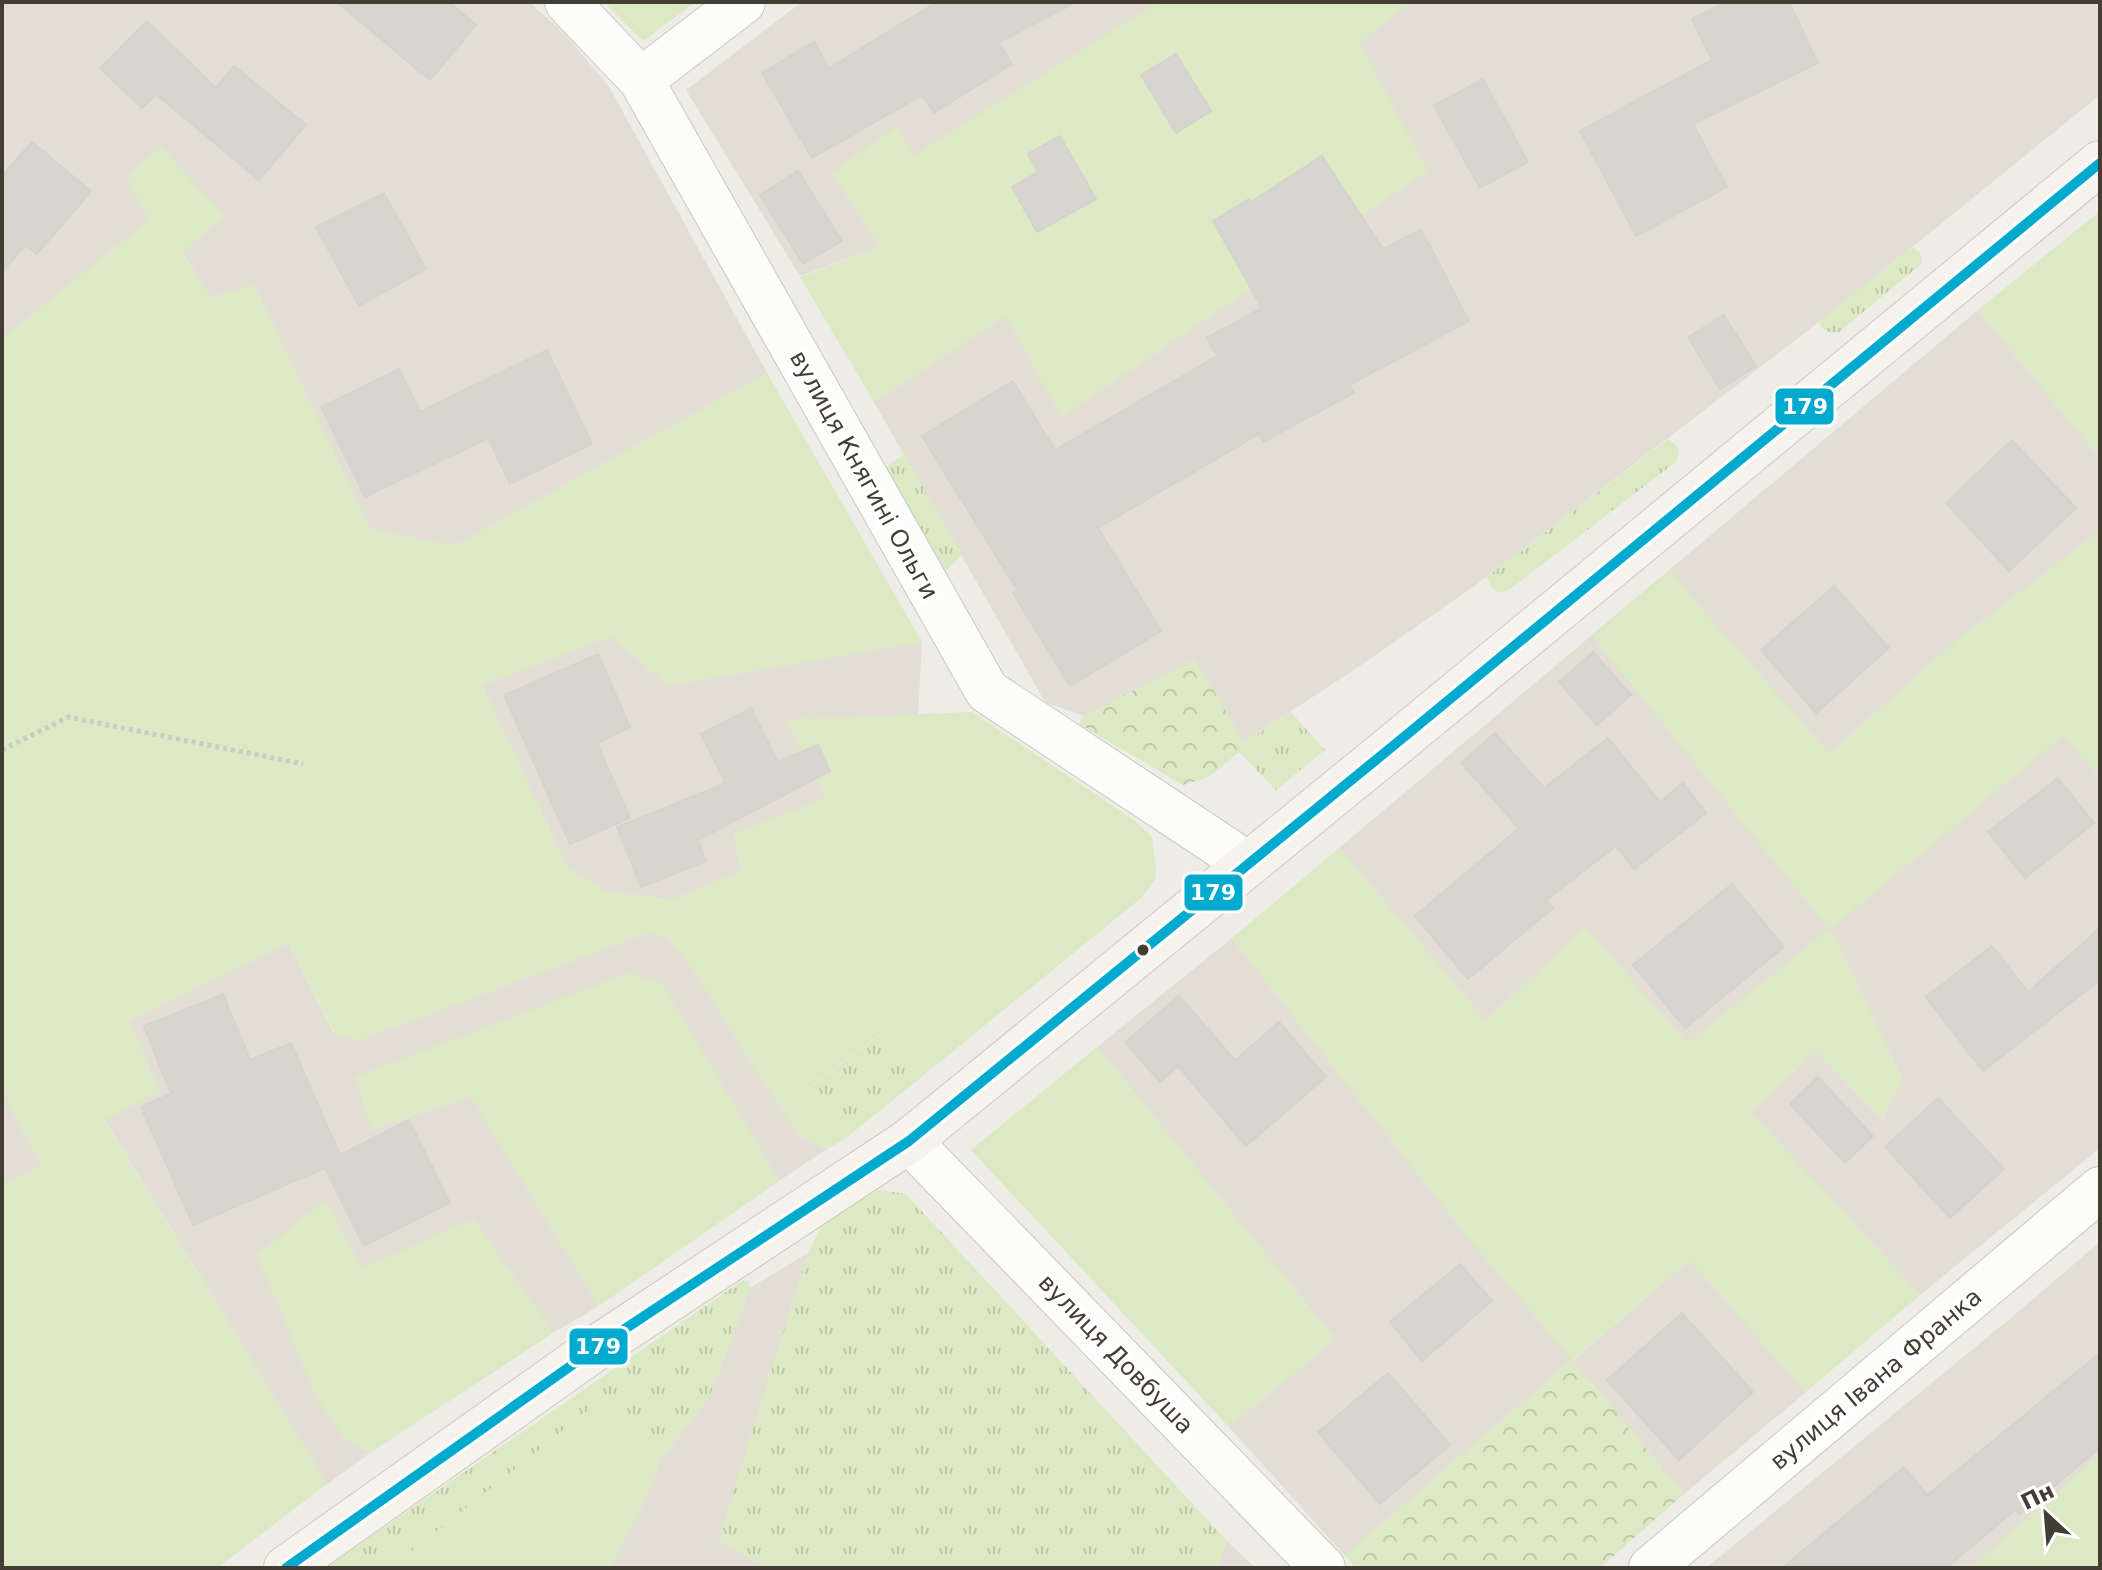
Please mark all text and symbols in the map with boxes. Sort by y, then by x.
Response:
street label: вулиця Княгині Ольги [784,346,944,604]
line badge: 179 [1774,387,1835,426]
text: 179 [1782,394,1828,419]
line badge: 179 [1183,873,1244,912]
text: 179 [1190,880,1236,905]
unlabelled marker [1135,942,1151,958]
street label: вулиця Довбуша [1033,1268,1199,1440]
street label: вулиця Івана Франка [1765,1282,1987,1476]
line badge: 179 [568,1327,629,1366]
text: 179 [575,1334,621,1359]
north arrow [2006,1474,2086,1554]
text: Пн [2017,1478,2058,1515]

